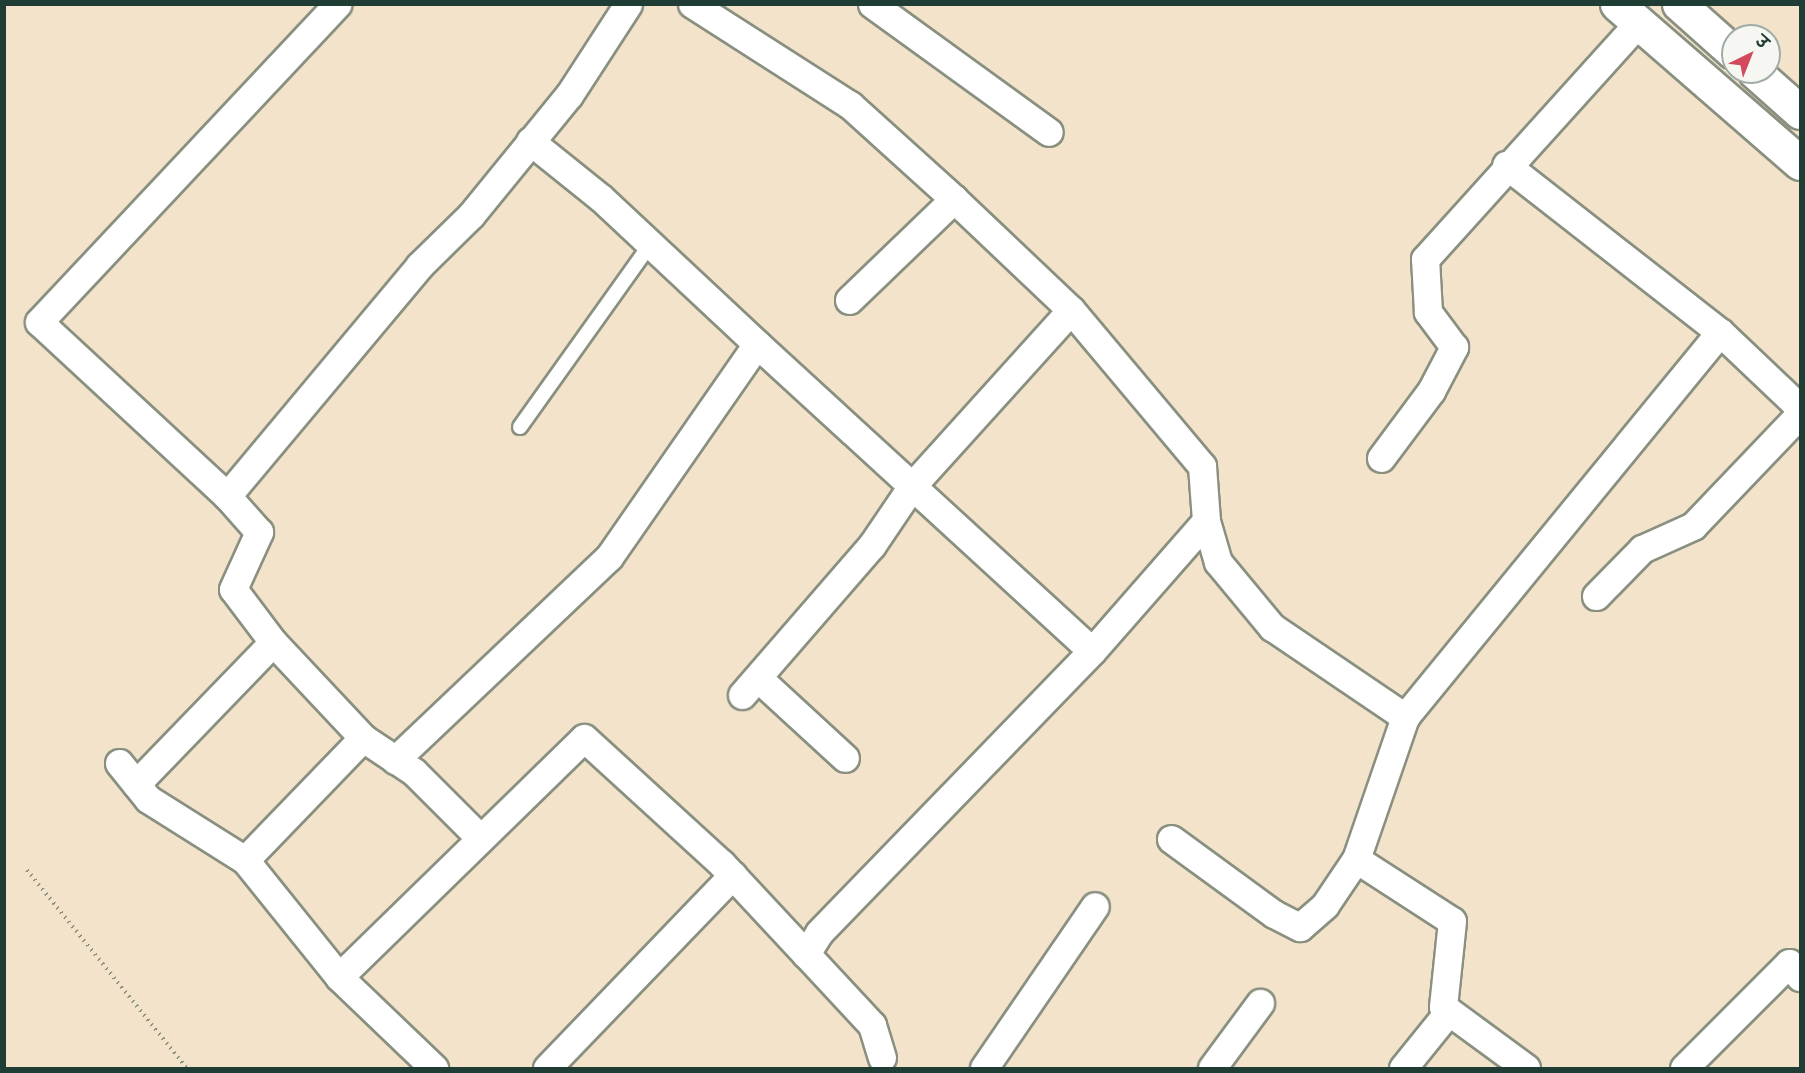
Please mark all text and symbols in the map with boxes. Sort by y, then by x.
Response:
north arrow [1721,24,1781,84]
text: उ [1751,31,1773,53]

